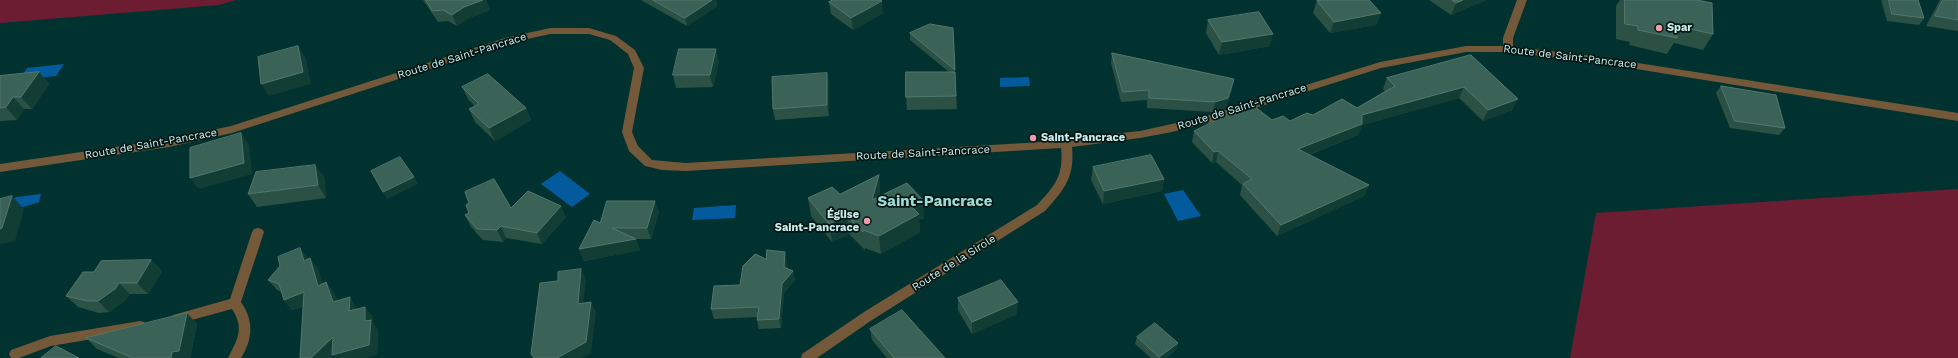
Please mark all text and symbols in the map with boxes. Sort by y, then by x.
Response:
place label: Spar [1667,21,1692,35]
marker: Spar [1654,23,1664,33]
street label: Route de Saint-Pancrace [396,30,528,82]
street label: Route de Saint-Pancrace [1503,42,1637,72]
street label: Route de Saint-Pancrace [1176,81,1308,133]
street label: Route de Saint-Pancrace [84,126,218,162]
place label: Saint-Pancrace [1041,131,1125,145]
marker: Saint-Pancrace [1028,133,1038,143]
street label: Route de Saint-Pancrace [856,143,990,163]
district label: Saint-Pancrace [878,193,992,211]
place label: Église Saint-Pancrace [775,208,859,234]
marker: Église Saint-Pancrace [862,216,872,226]
street label: Route de la Sirole [910,232,998,294]

